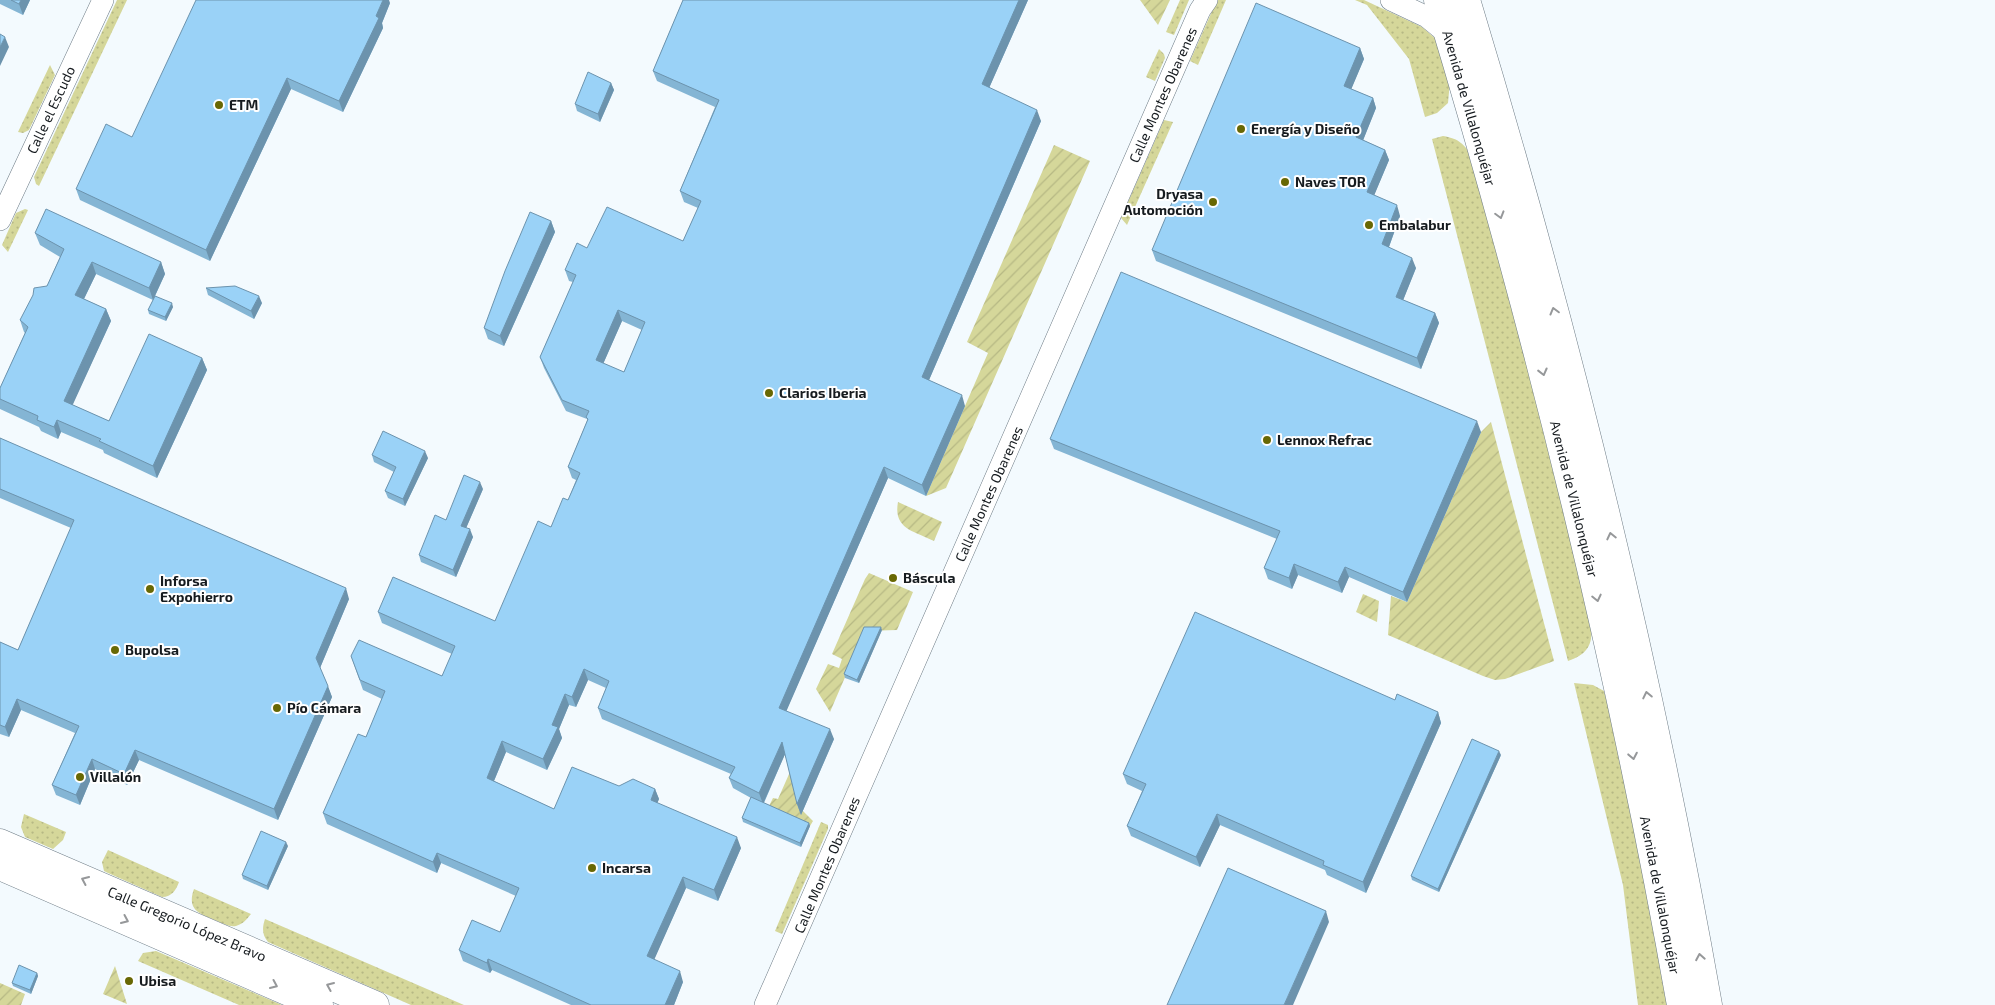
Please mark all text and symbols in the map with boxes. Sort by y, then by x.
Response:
street label: Calle Montes Obarenes [1125,24,1200,165]
street label: Avenida de Villalonquéjar [1439,28,1500,188]
street label: Calle el Escudo [23,63,78,156]
place label: ETM [229,96,259,113]
marker: ETM [213,99,225,111]
place label: Energía y Diseño [1251,120,1360,137]
marker: Energía y Diseño [1235,123,1247,135]
place label: Naves TOR [1295,173,1366,190]
marker: Naves TOR [1279,176,1291,188]
place label: Dryasa Automoción [1123,185,1203,218]
marker: Dryasa Automoción [1207,196,1219,208]
one-way arrow [1495,210,1505,219]
place label: Embalabur [1379,216,1451,233]
marker: Embalabur [1363,219,1375,231]
one-way arrow [1550,307,1560,315]
one-way arrow [1537,367,1548,376]
place label: Clarios Iberia [779,384,867,401]
marker: Clarios Iberia [763,387,775,399]
street label: Avenida de Villalonquéjar [1547,419,1602,579]
street label: Calle Montes Obarenes [951,423,1026,564]
place label: Lennox Refrac [1277,431,1372,448]
marker: Lennox Refrac [1261,434,1273,446]
one-way arrow [1606,532,1617,541]
place label: Báscula [903,569,955,586]
place label: Inforsa Expohierro [160,572,233,605]
marker: Báscula [887,572,899,584]
marker: Inforsa Expohierro [144,583,156,595]
one-way arrow [1591,593,1602,602]
place label: Bupolsa [125,641,179,658]
marker: Bupolsa [109,644,121,656]
one-way arrow [1642,690,1653,699]
place label: Pío Cámara [287,699,361,716]
marker: Pío Cámara [271,702,283,714]
one-way arrow [1628,752,1638,761]
place label: Villalón [90,768,141,785]
marker: Villalón [74,771,86,783]
street label: Calle Montes Obarenes [790,794,863,936]
street label: Avenida de Villalonquéjar [1637,814,1684,976]
place label: Incarsa [602,859,651,876]
marker: Incarsa [586,862,598,874]
one-way arrow [81,876,90,887]
street label: Calle Gregorio López Bravo [105,882,269,965]
one-way arrow [120,914,129,925]
one-way arrow [1695,953,1705,961]
place label: Ubisa [139,972,176,989]
marker: Ubisa [123,975,135,987]
one-way arrow [269,979,278,990]
one-way arrow [326,981,335,992]

